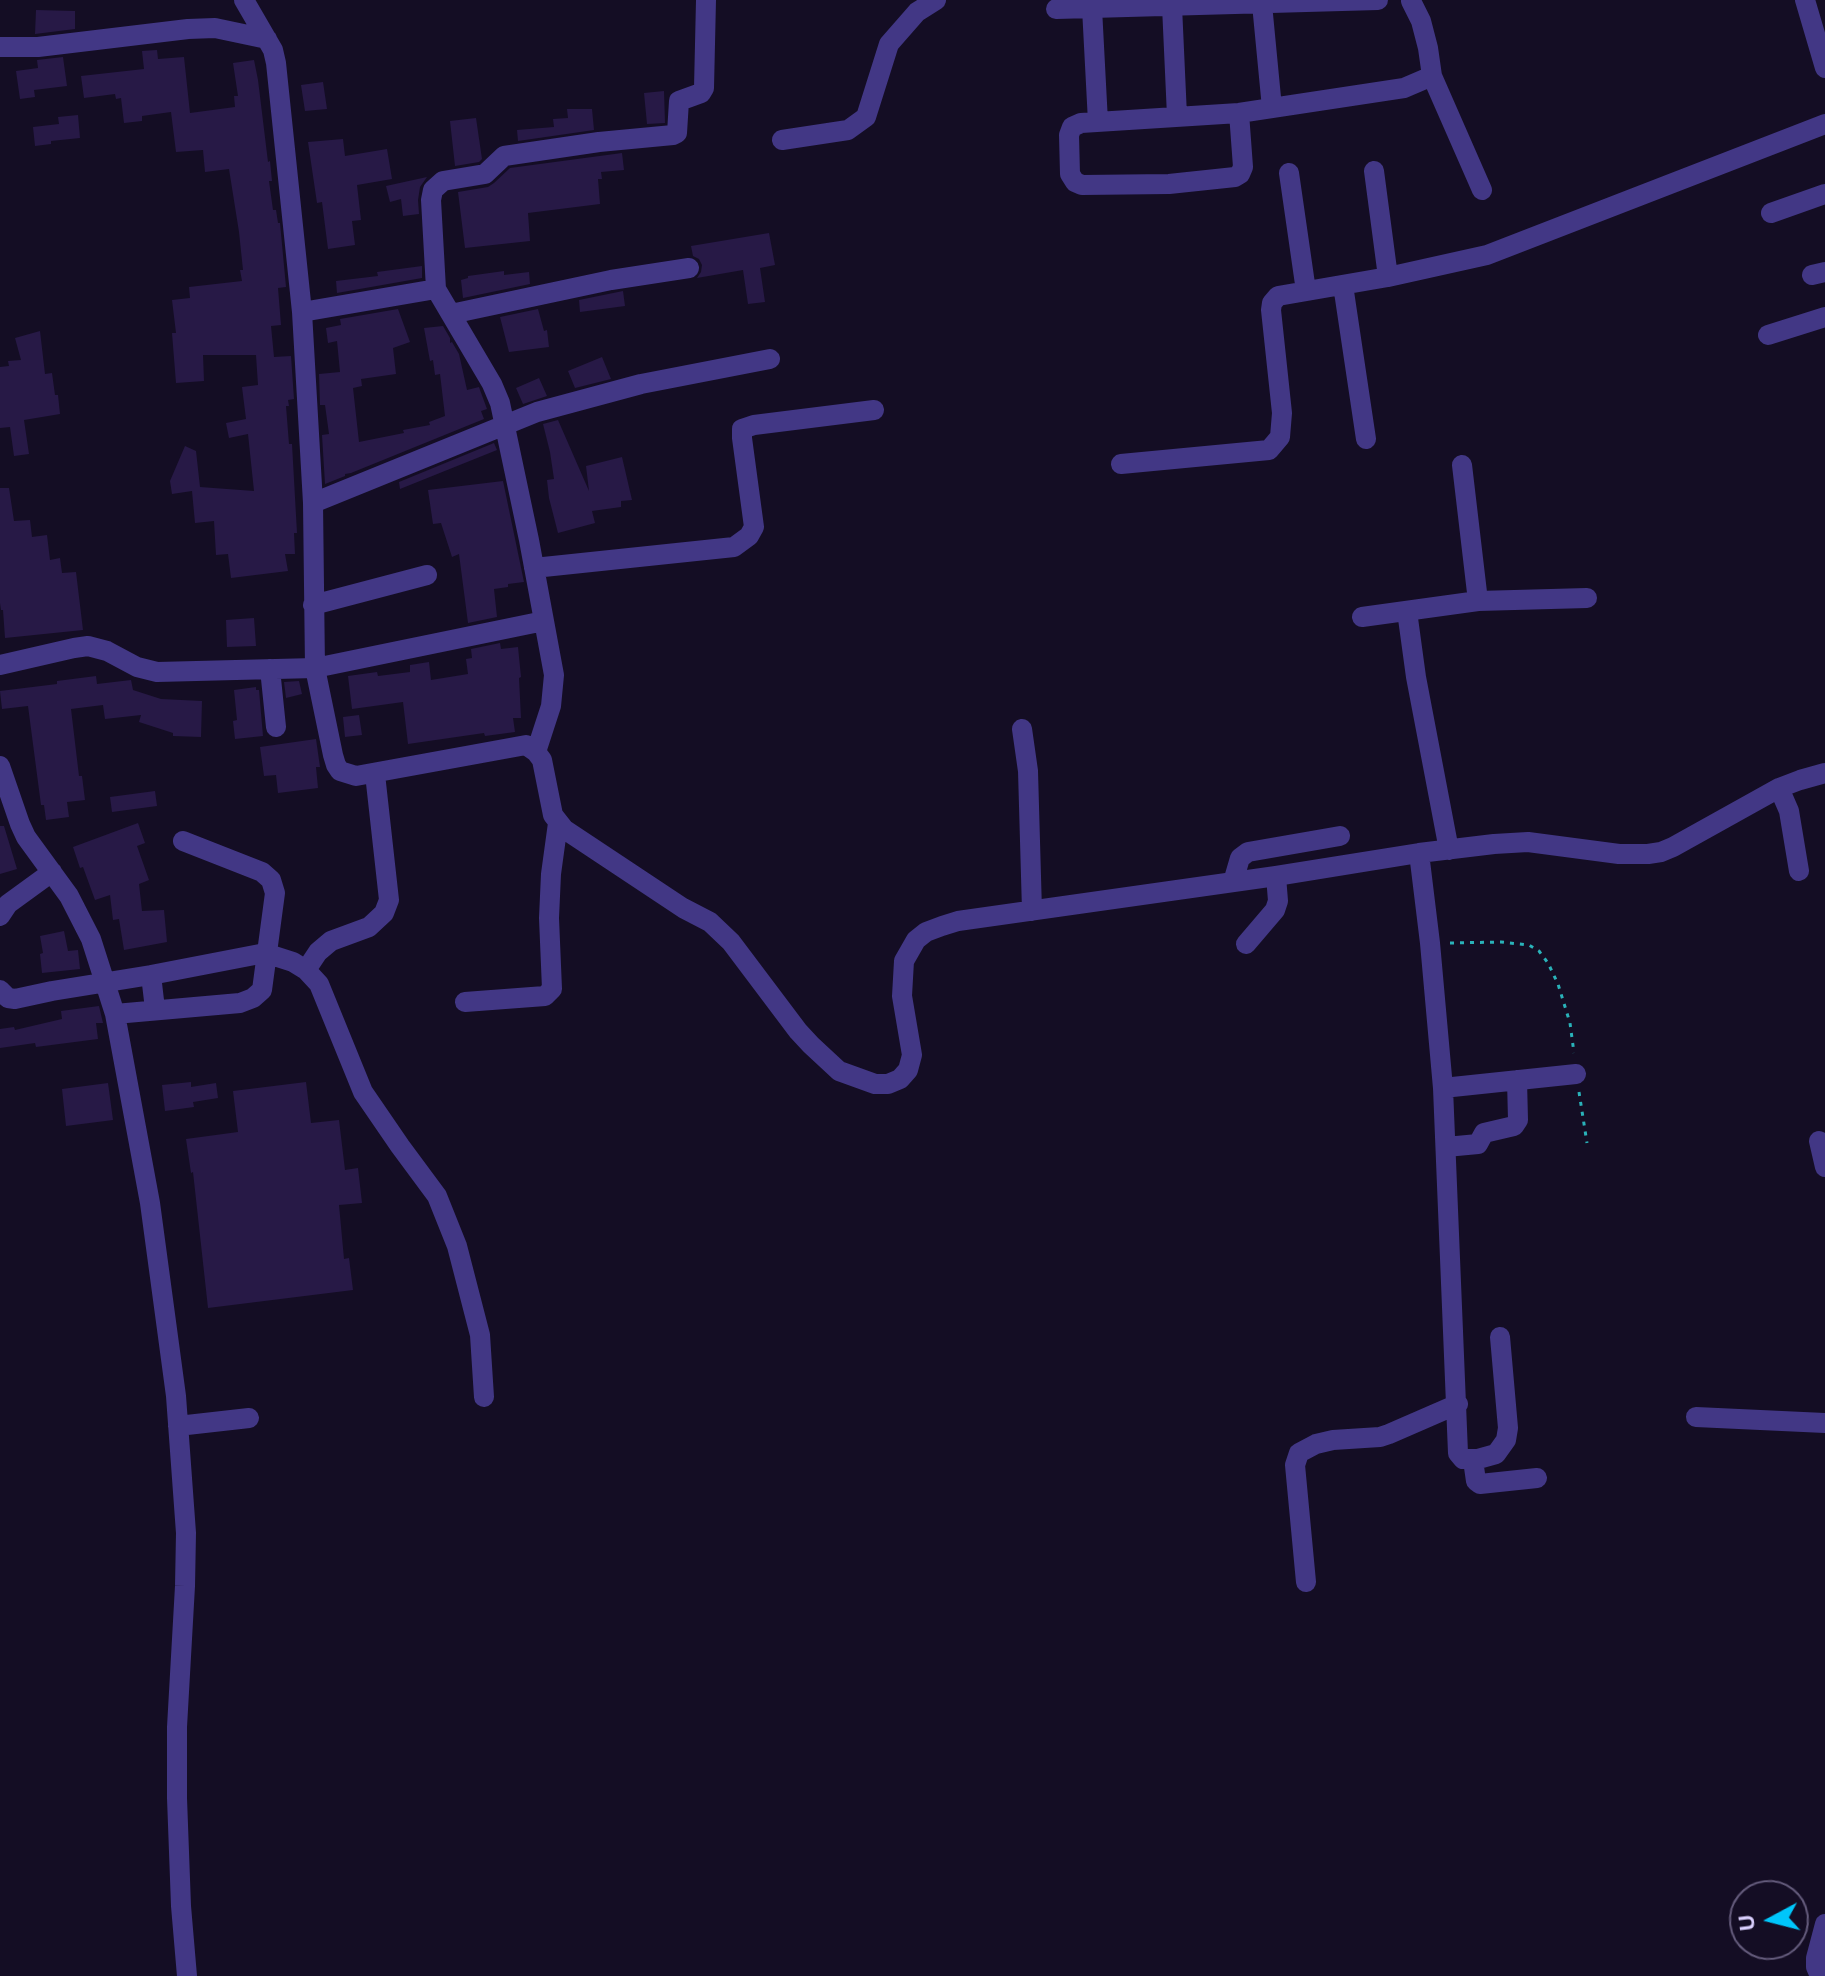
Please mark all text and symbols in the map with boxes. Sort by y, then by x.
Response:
north arrow [1729,1880,1809,1960]
text: U [1733,1913,1760,1932]

